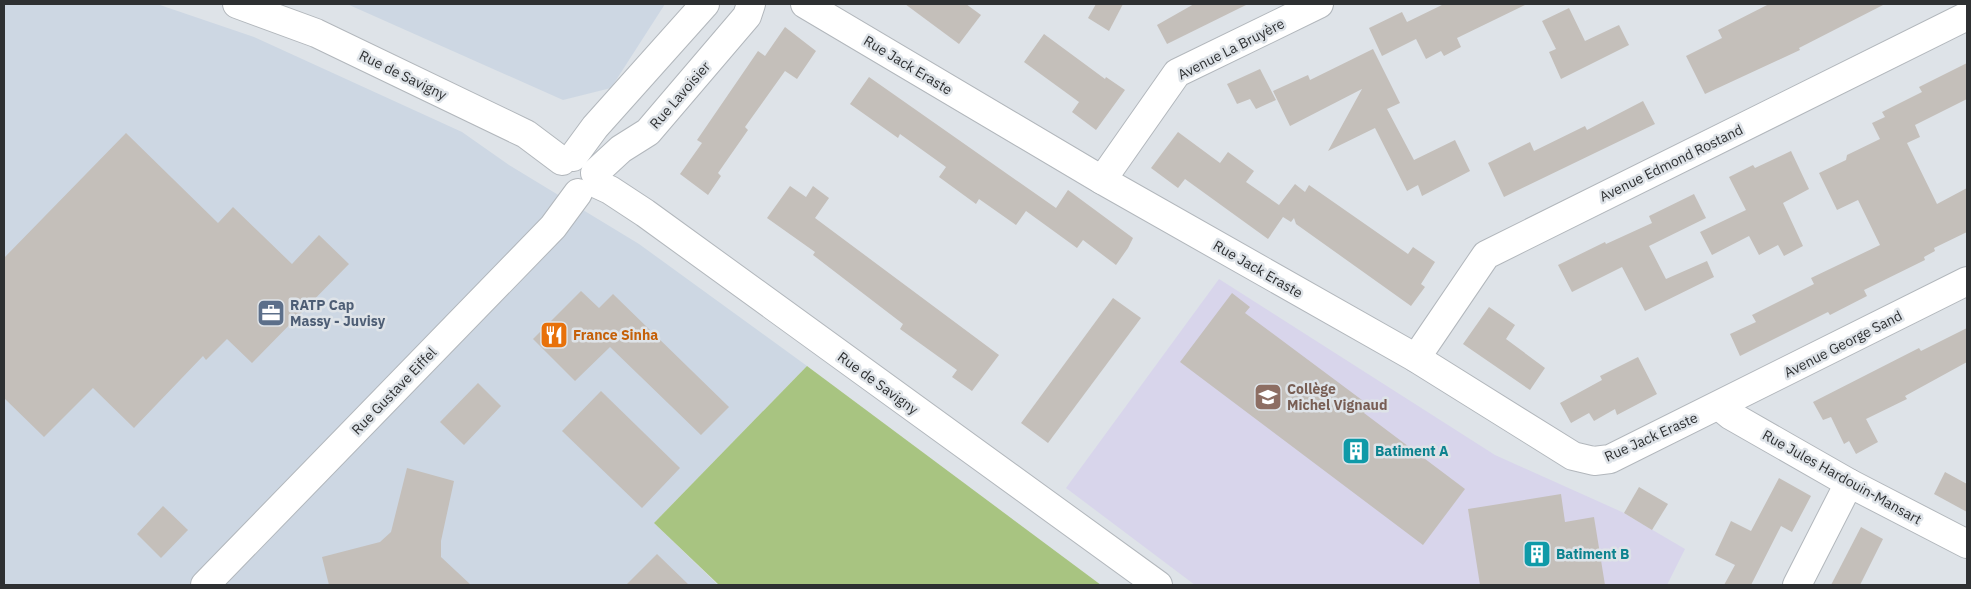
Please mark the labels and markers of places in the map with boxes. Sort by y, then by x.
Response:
place label: RATP Cap Massy - Juvisy [290,296,386,330]
office icon: RATP Cap Massy - Juvisy [256,298,286,328]
restaurant icon: France Sinha [539,320,569,350]
place label: France Sinha [573,326,658,344]
place label: Collège Michel Vignaud [1287,380,1387,414]
school or university icon: Collège Michel Vignaud [1253,382,1283,412]
building icon: Batiment A [1341,436,1371,466]
place label: Batiment A [1375,442,1449,460]
building icon: Batiment B [1522,539,1552,569]
place label: Batiment B [1556,545,1629,563]

